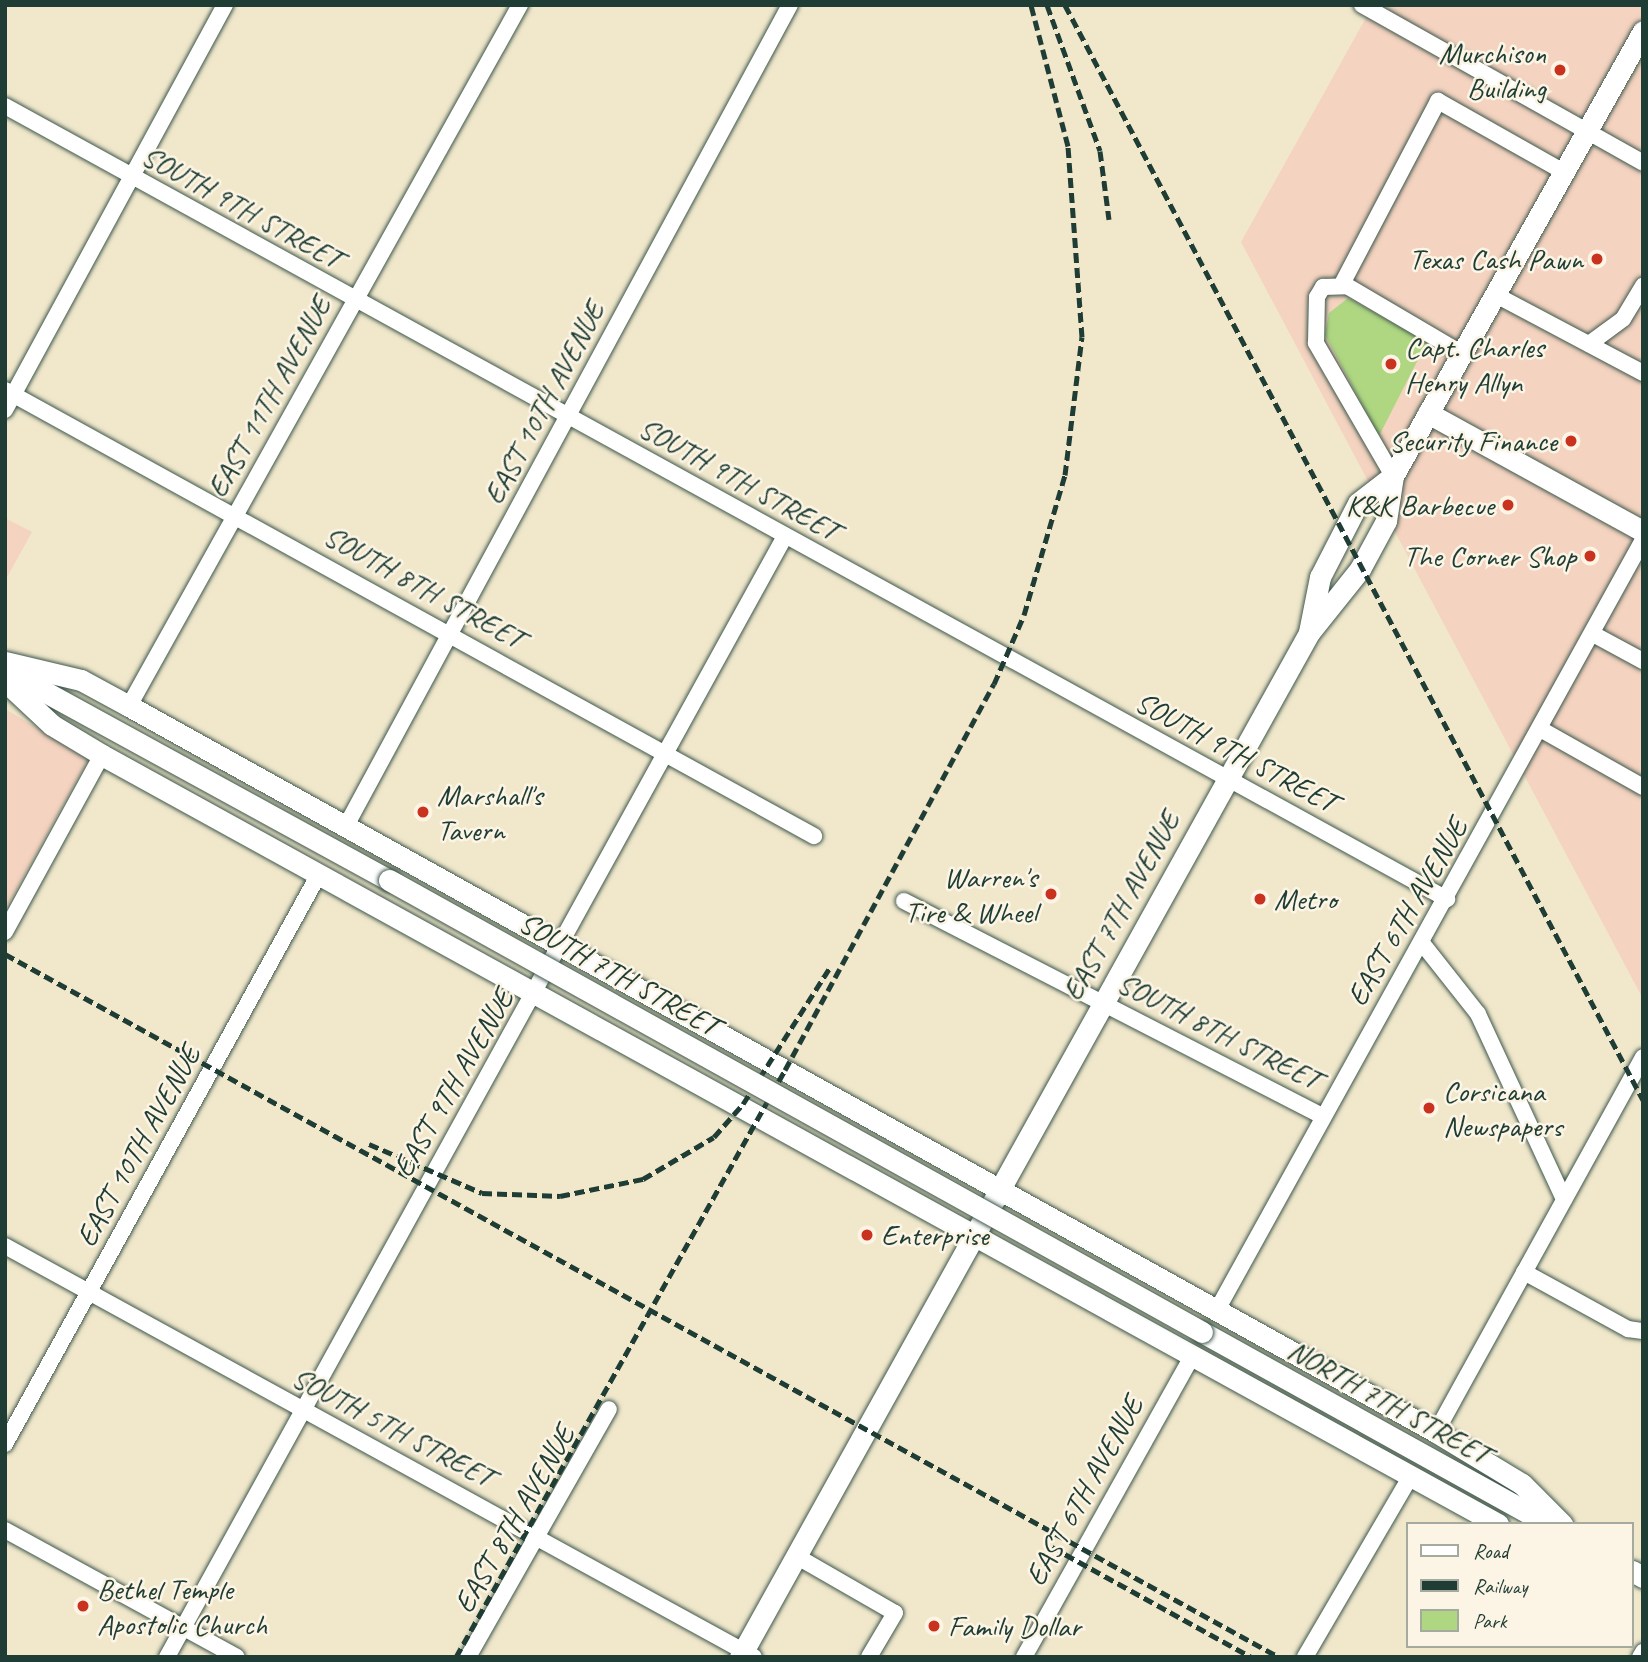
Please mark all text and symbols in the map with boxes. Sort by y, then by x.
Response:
place label: Murchison Building [1439,35,1546,105]
marker: Murchison Building [1552,62,1568,78]
street label: SOUTH 9TH STREET [136,137,348,277]
place label: Texas Cash Pawn [1409,241,1583,277]
marker: Texas Cash Pawn [1589,251,1605,267]
street label: EAST 11TH AVENUE [199,291,339,503]
street label: EAST 10TH AVENUE [476,296,612,510]
place label: Capt. Charles Henry Allyn [1405,329,1544,400]
marker: Capt. Charles Henry Allyn [1383,356,1399,372]
street label: SOUTH 9TH STREET [633,409,845,549]
place label: Security Finance [1388,423,1557,459]
marker: Security Finance [1563,433,1579,449]
place label: K&K Barbecue [1346,487,1494,523]
marker: K&K Barbecue [1500,497,1516,513]
street label: SOUTH 8TH STREET [318,517,530,657]
place label: The Corner Shop [1403,538,1576,574]
marker: The Corner Shop [1582,548,1598,564]
street label: SOUTH 9TH STREET [1129,684,1343,820]
place label: Marshall's Tavern [437,777,542,848]
marker: Marshall's Tavern [415,804,431,820]
street label: EAST 7TH AVENUE [1055,806,1187,1006]
street label: EAST 6TH AVENUE [1339,812,1475,1012]
place label: Warren's Tire & Wheel [905,859,1037,930]
place label: Metro [1274,881,1337,917]
marker: Warren's Tire & Wheel [1043,886,1059,902]
marker: Metro [1252,891,1268,907]
street label: SOUTH 7TH STREET [513,904,725,1044]
street label: SOUTH 8TH STREET [1112,964,1326,1098]
street label: EAST 9TH AVENUE [385,983,521,1183]
street label: EAST 10TH AVENUE [68,1040,208,1252]
place label: Corsicana Newspapers [1443,1073,1562,1144]
marker: Corsicana Newspapers [1421,1100,1437,1116]
place label: Enterprise [881,1217,989,1253]
marker: Enterprise [859,1227,875,1243]
street label: NORTH 7TH STREET [1282,1332,1496,1472]
street label: SOUTH 5TH STREET [286,1359,500,1495]
street label: EAST 6TH AVENUE [1018,1391,1150,1591]
street label: EAST 8TH AVENUE [446,1419,582,1619]
legend [1406,1522,1634,1648]
text: Road [1473,1538,1508,1564]
place label: Bethel Temple Apostolic Church [97,1571,268,1642]
text: Railway [1473,1573,1527,1599]
marker: Bethel Temple Apostolic Church [75,1598,91,1614]
place label: Family Dollar [948,1608,1080,1644]
text: Park [1473,1608,1506,1634]
marker: Family Dollar [926,1618,942,1634]

